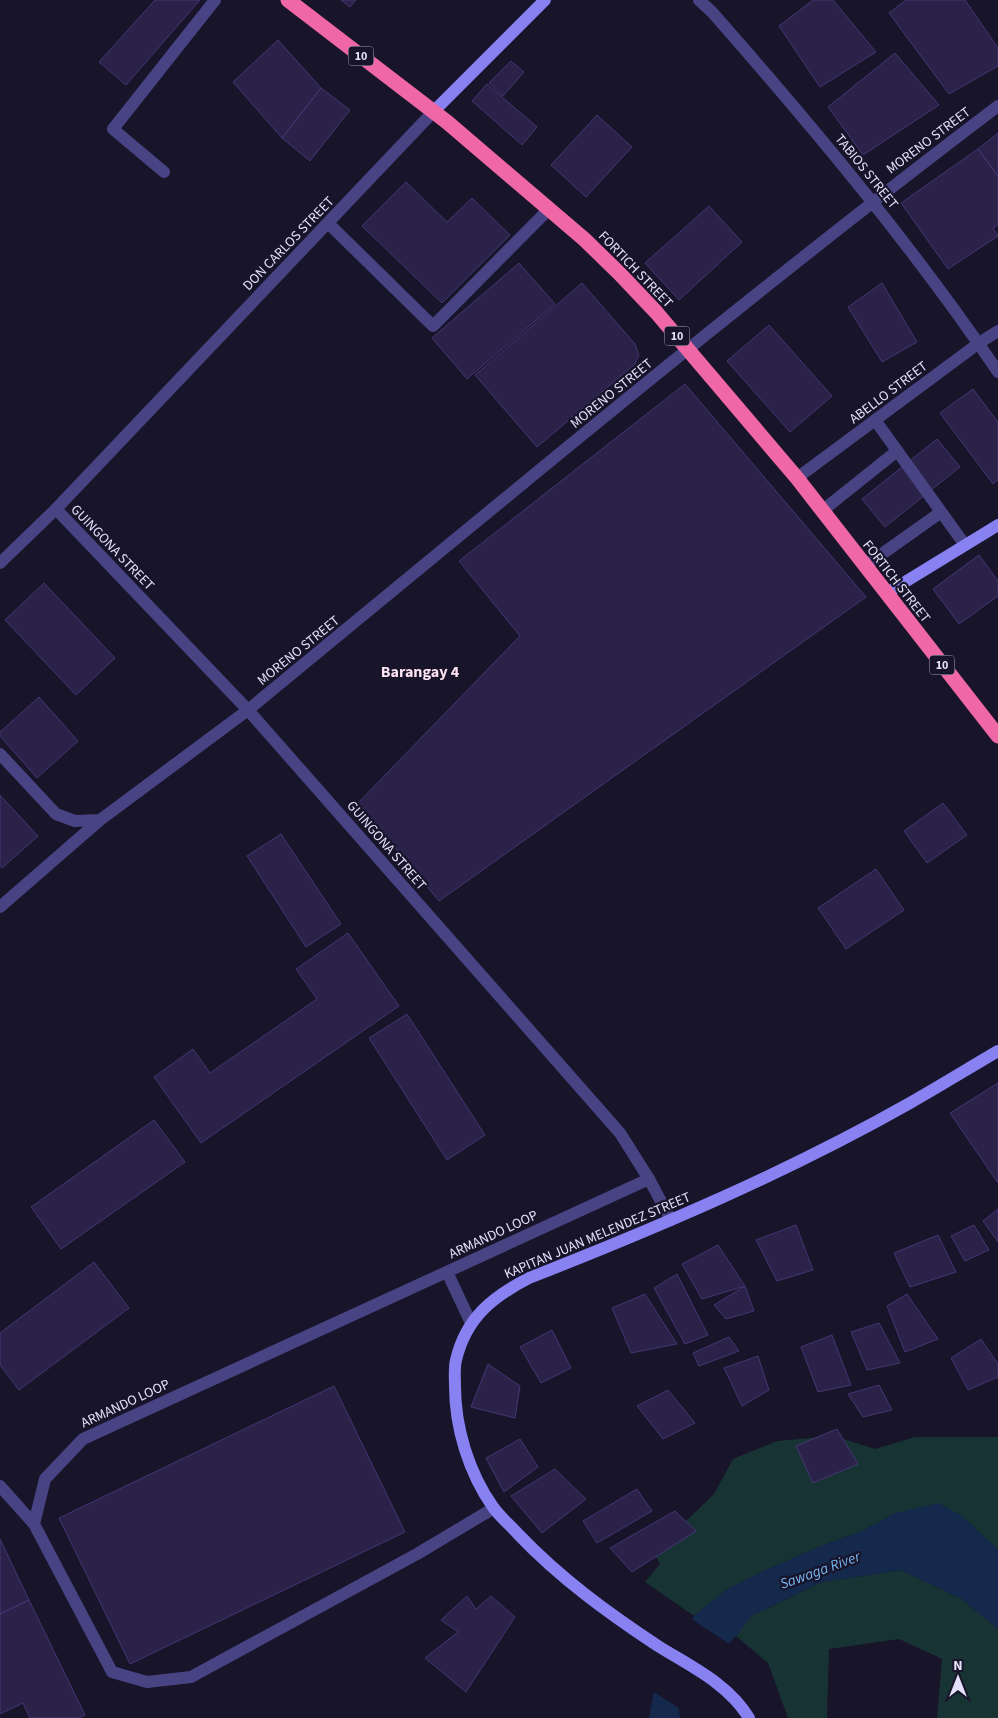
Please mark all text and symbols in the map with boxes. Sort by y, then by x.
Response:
road number: 10 [348,46,374,66]
street label: MORENO STREET [882,102,975,179]
street label: TABIOS STREET [830,130,903,214]
street label: DON CARLOS STREET [238,192,339,295]
street label: FORTICH STREET [593,227,678,313]
road number: 10 [664,326,690,346]
street label: MORENO STREET [566,354,658,433]
street label: ABELLO STREET [845,356,932,429]
street label: GUINGONA STREET [66,500,159,596]
street label: FORTICH STREET [858,536,935,628]
street label: MORENO STREET [253,611,345,690]
road number: 10 [930,656,954,674]
district label: Barangay 4 [381,661,460,683]
street label: GUINGONA STREET [342,797,431,895]
street label: KAPITAN JUAN MELENDEZ STREET [501,1187,694,1284]
street label: ARMANDO LOOP [446,1206,541,1264]
street label: ARMANDO LOOP [78,1375,173,1433]
water label: Sawaga River [777,1546,864,1595]
north arrow [933,1653,983,1703]
text: N [953,1656,963,1676]

